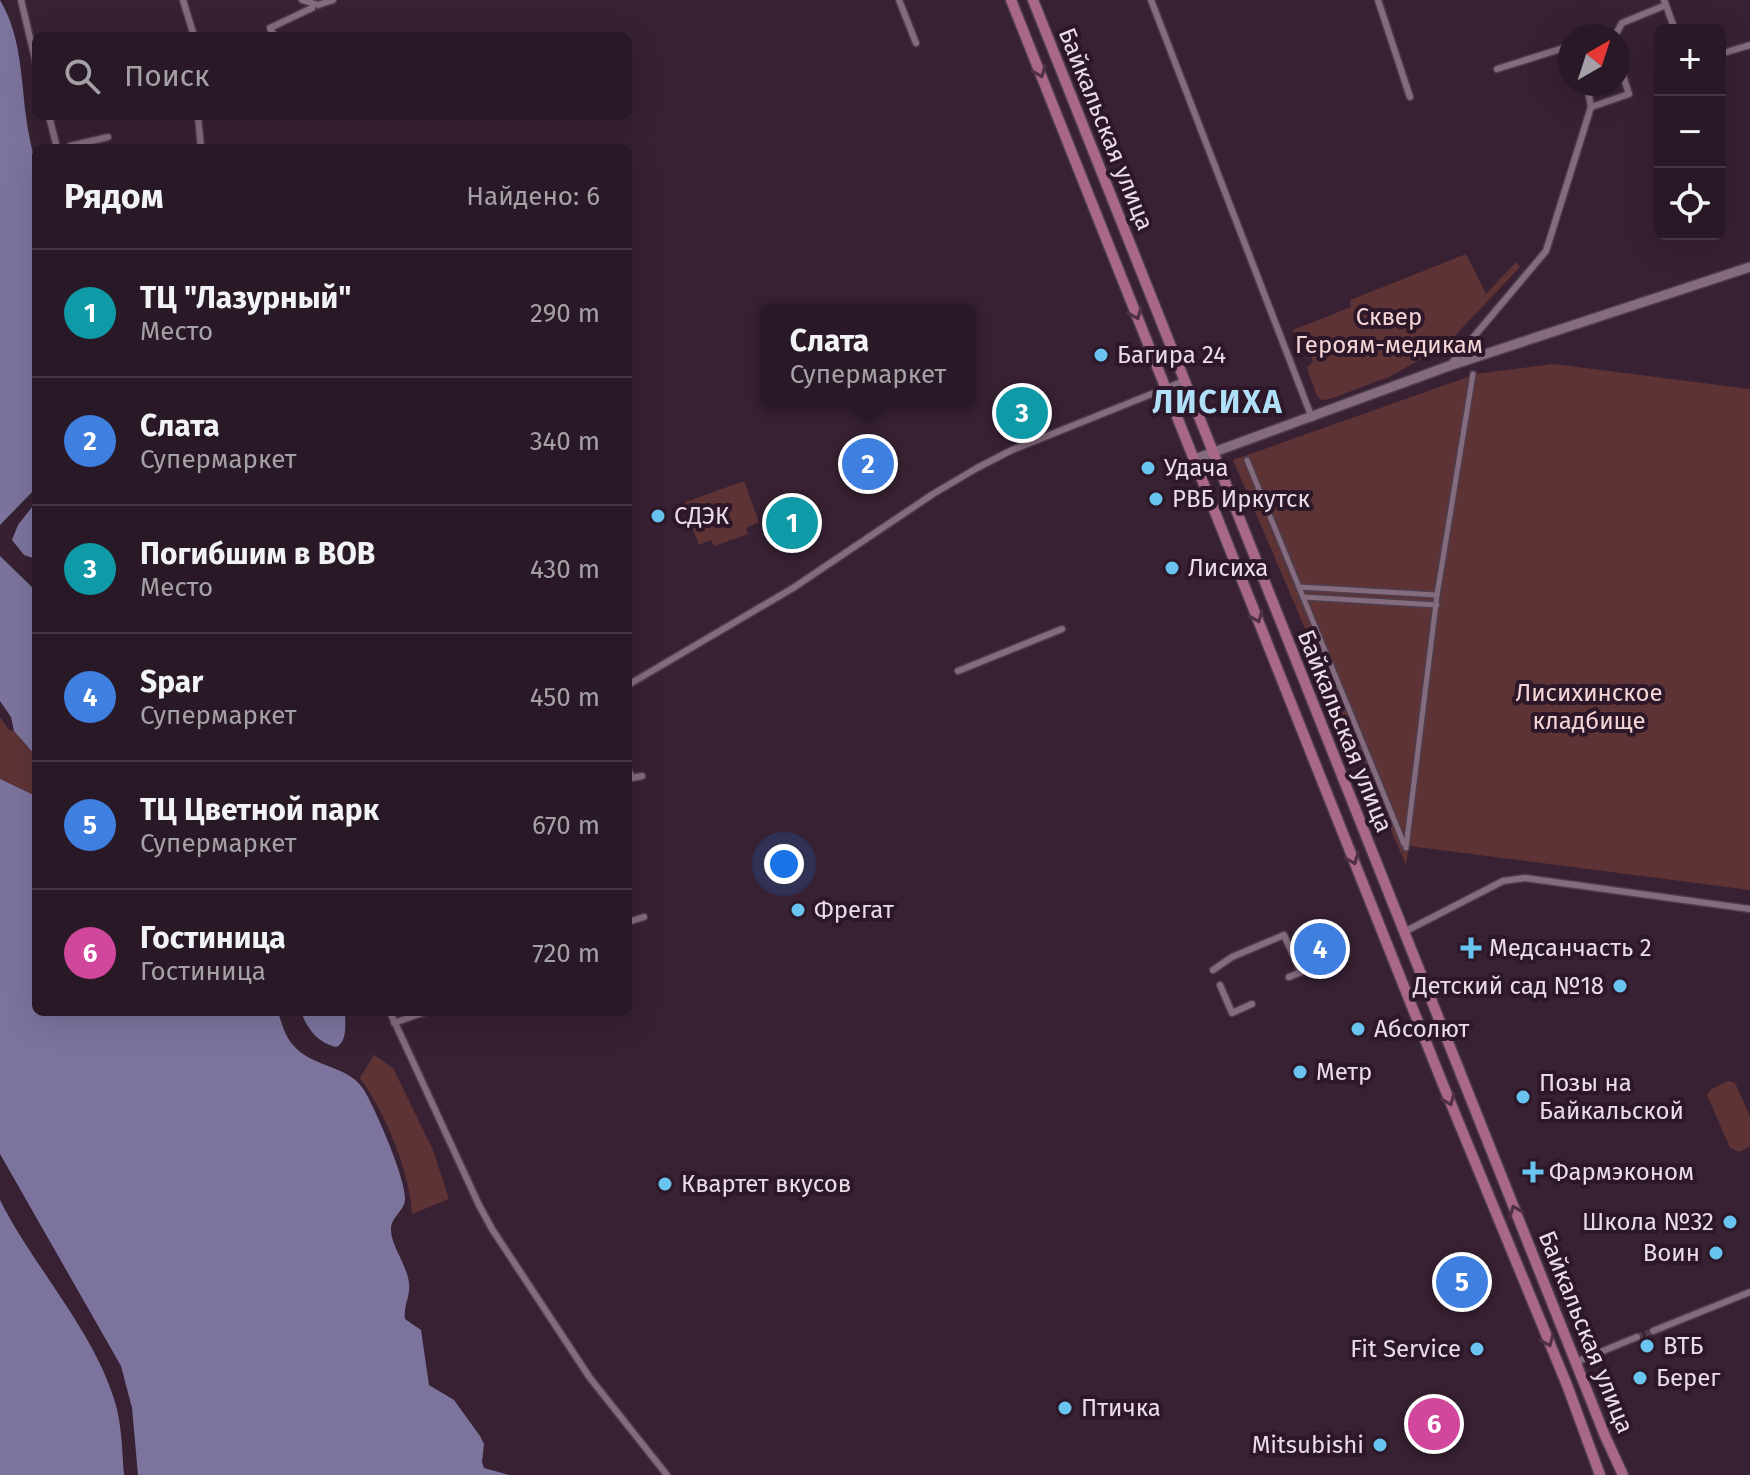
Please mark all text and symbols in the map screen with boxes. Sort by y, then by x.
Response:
street label: Байкальская улица [1053,24,1159,234]
north arrow [1558,24,1630,96]
map controls [1654,24,1726,240]
button: + [1654,24,1726,96]
search box [32,32,632,120]
icon: search [60,54,104,98]
text: Поиск [124,58,210,94]
one-way arrow [1030,65,1047,79]
button: − [1654,96,1726,168]
button: locate [1654,168,1726,240]
text: Рядом [64,176,163,217]
text: Найдено: 6 [466,181,600,212]
text: ТЦ "Лазурный" [140,280,351,316]
text: 1 [84,298,96,329]
text: 290 m [530,298,600,329]
park label: Сквер Героям-медикам [1295,303,1483,359]
popup [760,304,976,408]
one-way arrow [1126,306,1143,320]
text: Место [140,316,213,347]
text: Слата [790,323,869,359]
place label: Багира 24 [1117,341,1226,369]
marker: Багира 24 [1092,346,1110,364]
text: Супермаркет [790,359,946,390]
pin: 3 [996,383,1048,443]
district label: ЛИСИХА [1152,383,1284,421]
text: Слата [140,408,220,444]
text: 2 [83,426,97,457]
text: 340 m [530,426,600,457]
pin: 2 [842,434,894,494]
text: Супермаркет [140,444,297,475]
place label: Удача [1164,454,1229,482]
marker: Удача [1139,459,1157,477]
place label: РВБ Иркутск [1172,485,1310,513]
marker: РВБ Иркутск [1147,490,1165,508]
pin: 1 [766,493,818,553]
place label: СДЭК [674,502,729,530]
marker: СДЭК [649,507,667,525]
text: Погибшим в ВОВ [140,536,375,572]
text: 3 [83,554,97,585]
text: 430 m [530,554,600,585]
place label: Лисиха [1188,554,1268,582]
marker: Лисиха [1163,559,1181,577]
text: Место [140,572,213,603]
one-way arrow [1247,609,1264,623]
street label: Байкальская улица [1292,626,1398,836]
text: Spar [140,664,203,700]
park label: Лисихинское кладбище [1515,679,1663,735]
text: 4 [83,682,97,713]
text: 450 m [530,682,600,713]
text: Супермаркет [140,700,297,731]
text: ТЦ Цветной парк [140,792,379,828]
text: 5 [83,810,97,841]
text: 670 m [532,810,600,841]
text: Супермаркет [140,828,297,859]
your location [764,844,804,884]
one-way arrow [1343,851,1360,865]
place label: Фрегат [814,896,894,924]
marker: Фрегат [789,901,807,919]
pin: 4 [1294,919,1346,979]
text: Гостиница [140,920,286,956]
place label: Медсанчасть 2 [1489,934,1652,962]
marker: Медсанчасть 2 [1460,937,1482,959]
text: 6 [83,938,97,969]
text: 720 m [532,938,600,969]
text: Гостиница [140,956,266,987]
place label: Детский сад №18 [1412,972,1604,1000]
marker: Детский сад №18 [1611,977,1629,995]
place label: Абсолют [1374,1015,1469,1043]
marker: Абсолют [1349,1020,1367,1038]
place label: Метр [1316,1058,1372,1086]
marker: Метр [1291,1063,1309,1081]
place label: Позы на Байкальской [1539,1069,1684,1125]
marker: Позы на Байкальской [1514,1088,1532,1106]
one-way arrow [1439,1092,1456,1106]
place label: Фармэконом [1549,1158,1694,1186]
marker: Фармэконом [1524,1163,1542,1181]
place label: Квартет вкусов [681,1170,851,1198]
marker: Квартет вкусов [656,1175,674,1193]
one-way arrow [1509,1205,1525,1219]
place label: Школа №32 [1582,1208,1714,1236]
marker: Школа №32 [1721,1213,1739,1231]
street label: Байкальская улица [1533,1227,1639,1437]
place label: Воин [1643,1239,1700,1267]
marker: Воин [1707,1244,1725,1262]
pin: 5 [1436,1252,1488,1312]
place label: ВТБ [1663,1332,1704,1360]
one-way arrow [1539,1333,1555,1347]
place label: Fit Service [1350,1335,1461,1363]
marker: ВТБ [1638,1337,1656,1355]
marker: Fit Service [1468,1340,1486,1358]
place label: Берег [1656,1364,1721,1392]
marker: Берег [1631,1369,1649,1387]
place label: Птичка [1081,1394,1161,1422]
pin: 6 [1408,1394,1460,1454]
marker: Птичка [1056,1399,1074,1417]
place label: Mitsubishi [1252,1431,1364,1459]
marker: Mitsubishi [1371,1436,1389,1454]

